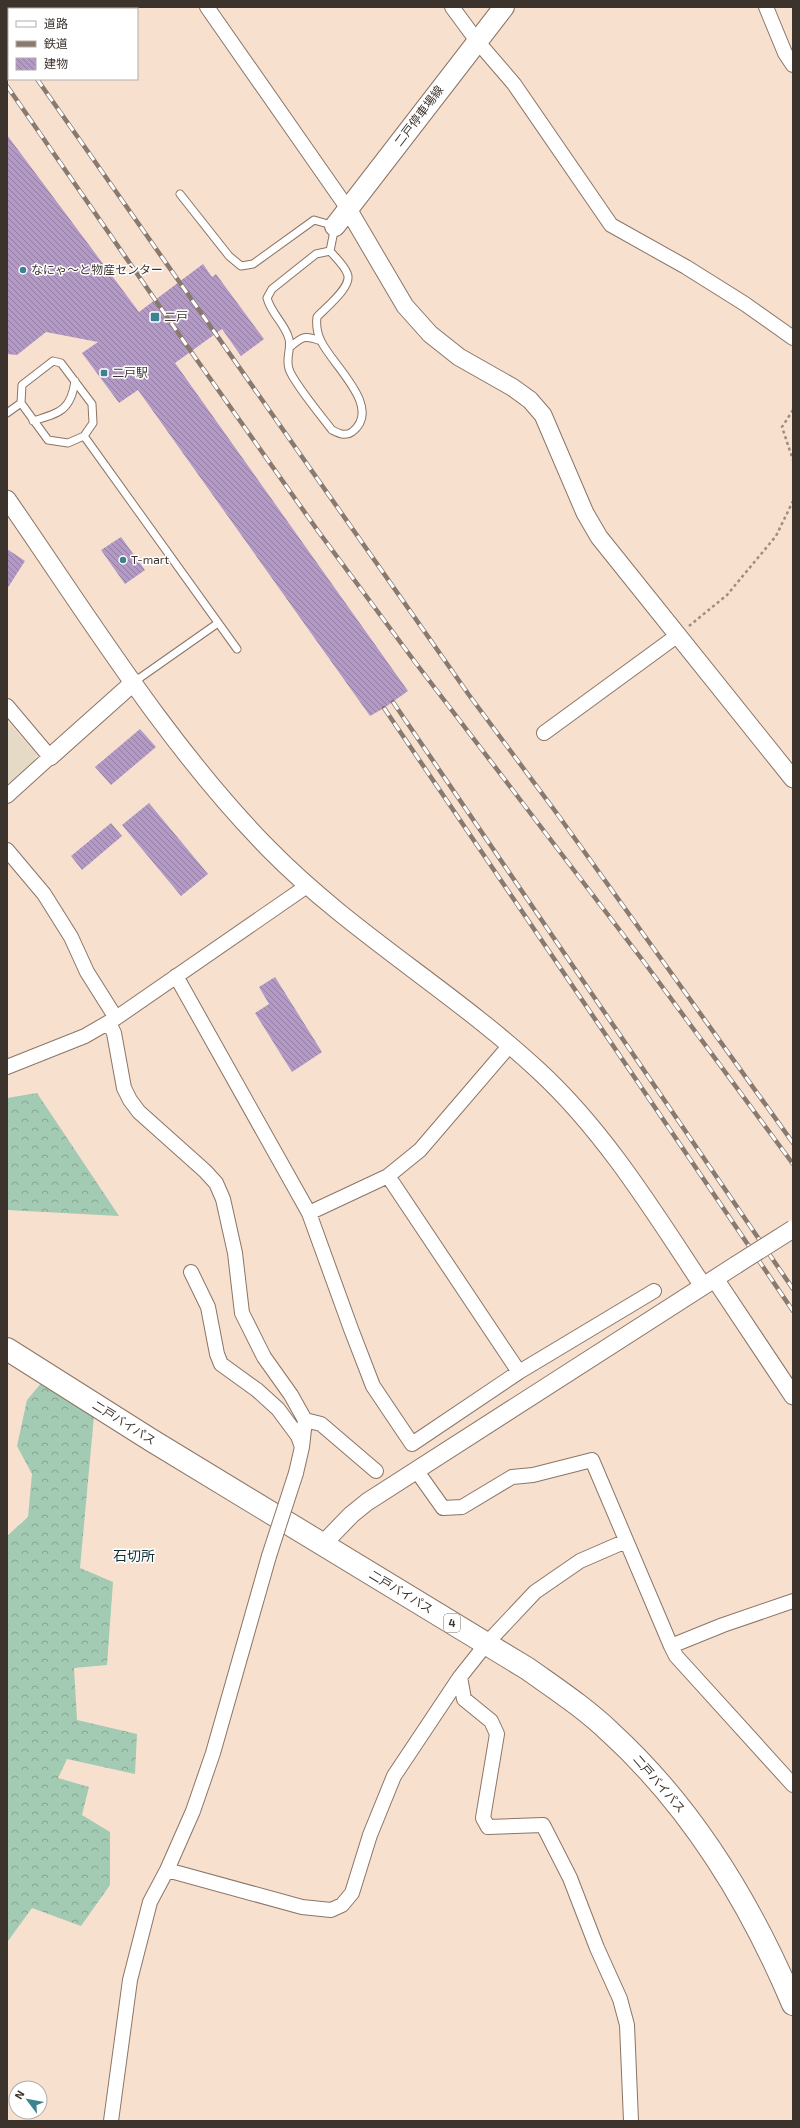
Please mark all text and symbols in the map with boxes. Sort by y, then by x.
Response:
legend [8,8,138,80]
text: 道路 [44,16,68,30]
text: 鉄道 [44,36,68,50]
text: 建物 [44,56,68,70]
street label: 二戸停車場線 [391,82,445,148]
place label: なにゃ～と物産センター [31,262,163,276]
marker: なにゃ～と物産センター [18,265,28,275]
place label: 二戸 [164,309,188,323]
marker: 二戸 [149,311,161,323]
place label: 二戸駅 [112,365,148,379]
marker: 二戸駅 [99,368,109,378]
place label: T-mart [131,552,170,566]
marker: T-mart [118,555,128,565]
street label: 二戸バイパス [90,1397,159,1447]
district label: 石切所 [113,1547,155,1564]
street label: 二戸バイパス [367,1567,436,1616]
road number: 4 [444,1614,460,1632]
street label: 二戸バイパス [631,1752,689,1815]
north arrow [8,2080,48,2120]
text: N [11,2088,27,2101]

